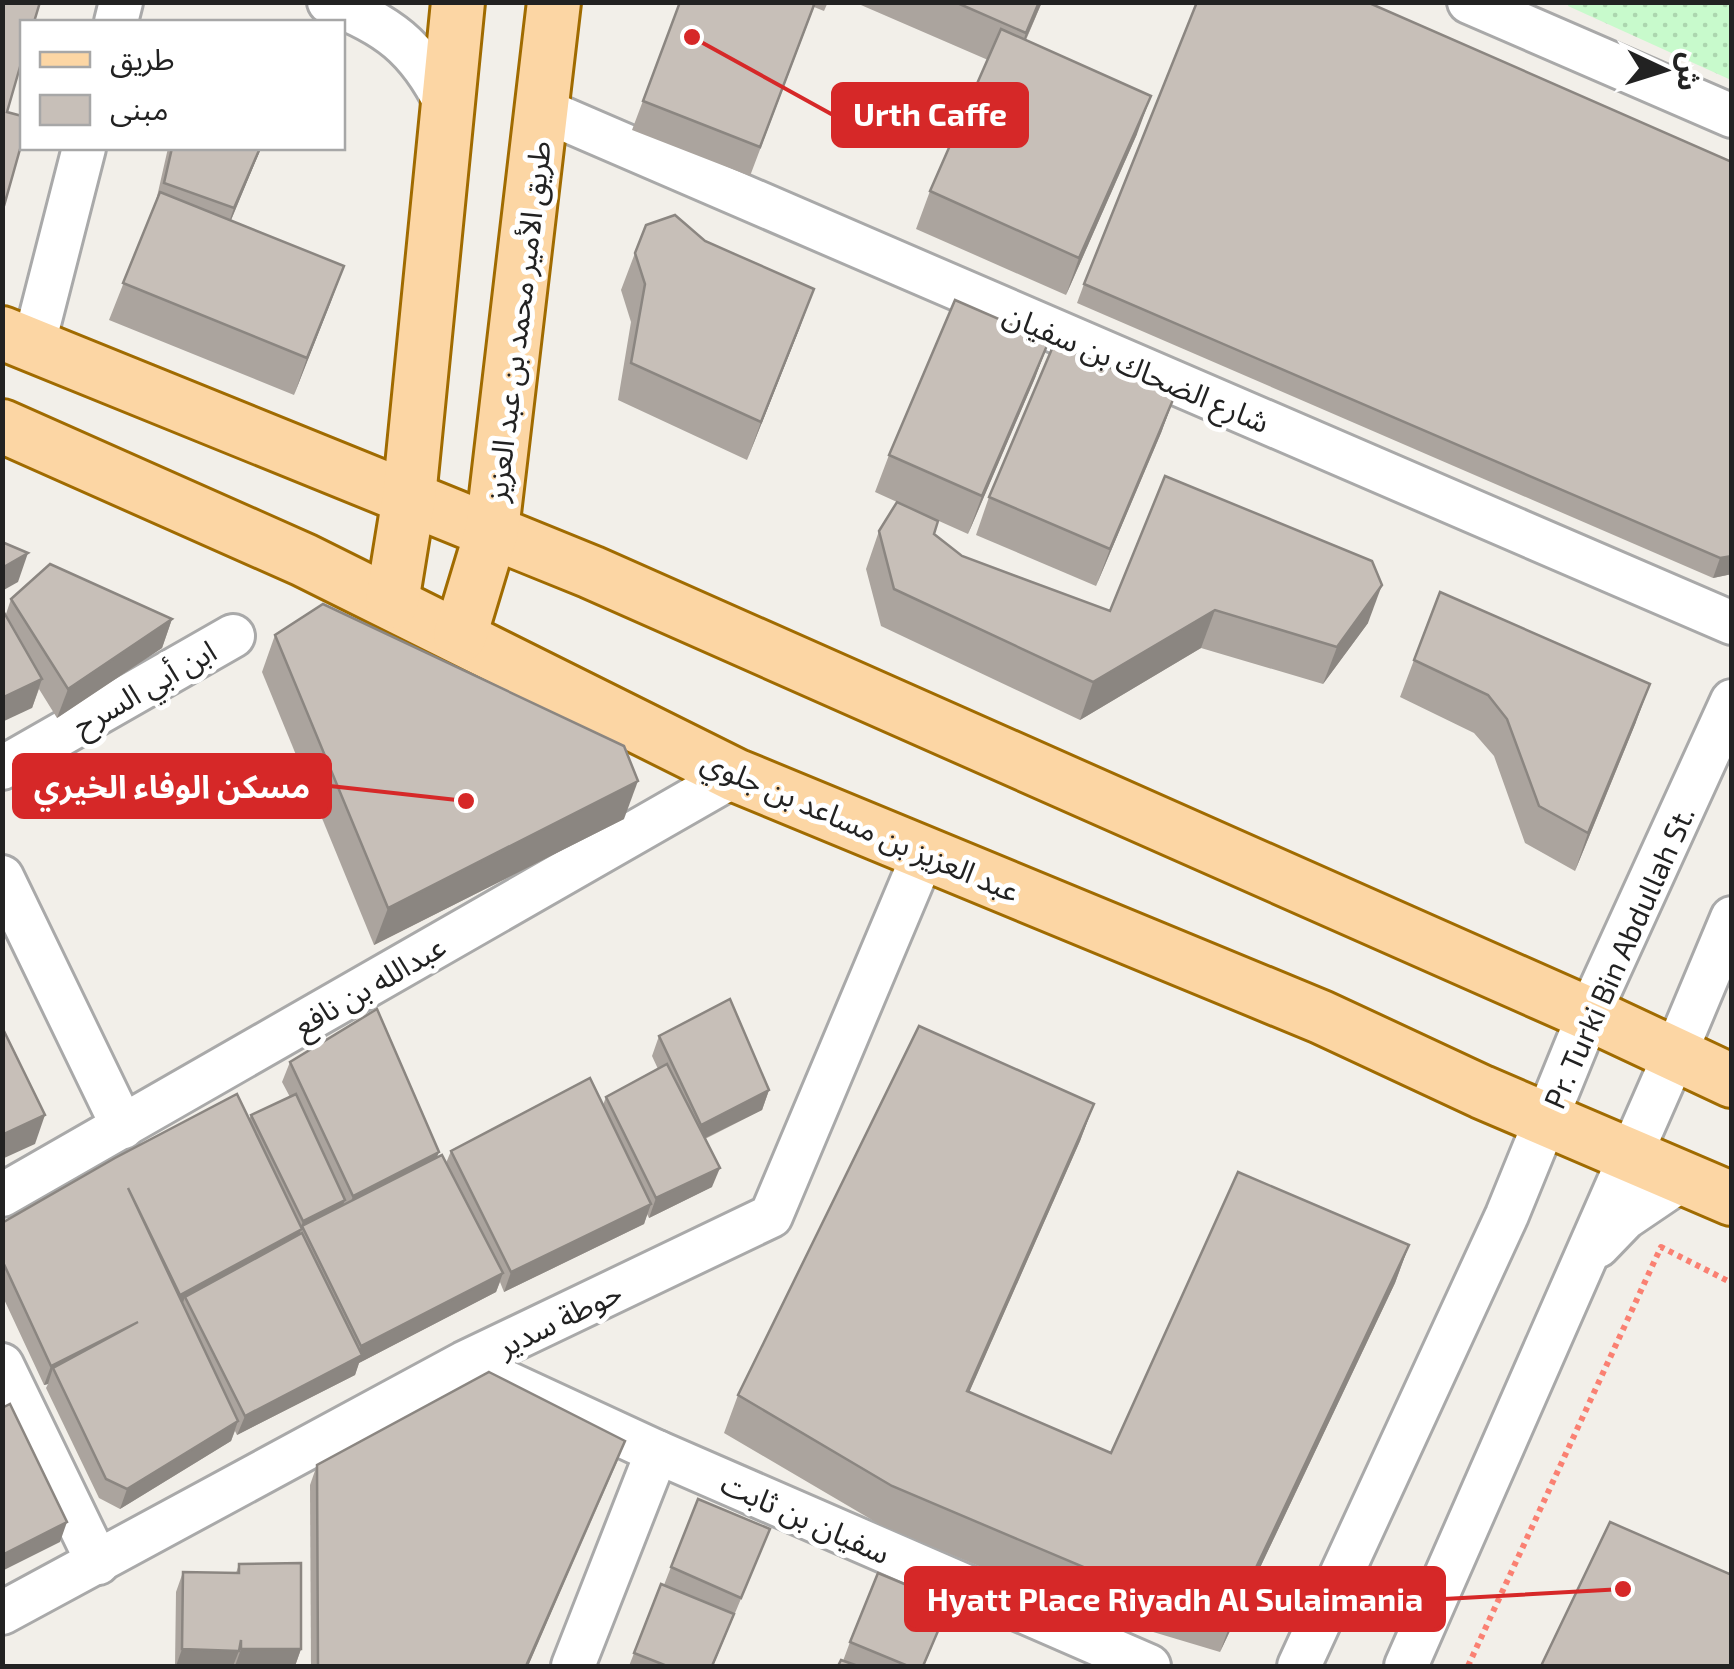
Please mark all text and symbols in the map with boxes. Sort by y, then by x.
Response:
legend [20,20,345,150]
north arrow [1614,20,1714,120]
text: طريق [110,40,175,78]
text: ش [1672,51,1708,92]
callout: Urth Caffe [833,84,1027,146]
text: مبنى [110,90,168,127]
text: Urth Caffe [853,94,1007,132]
street label: طريق الأمير محمد بن عبد العزيز [477,139,559,505]
street label: شارع الضحاك بن سفيان [996,295,1275,445]
street label: ابن أبي السرح [66,632,225,748]
street label: عبد العزيز بن مساعد بن جلوي [694,742,1025,915]
callout: مسكن الوفاء الخيري [14,755,330,817]
text: مسكن الوفاء الخيري [34,766,310,812]
street label: Pr. Turki Bin Abdullah St. [1535,800,1701,1114]
street label: عبدالله بن نافع [287,927,454,1048]
street label: حوطة سدير [490,1273,627,1365]
street label: سفيان بن ثابت [716,1464,896,1571]
callout: Hyatt Place Riyadh Al Sulaimania [906,1568,1444,1630]
text: Hyatt Place Riyadh Al Sulaimania [927,1579,1423,1618]

